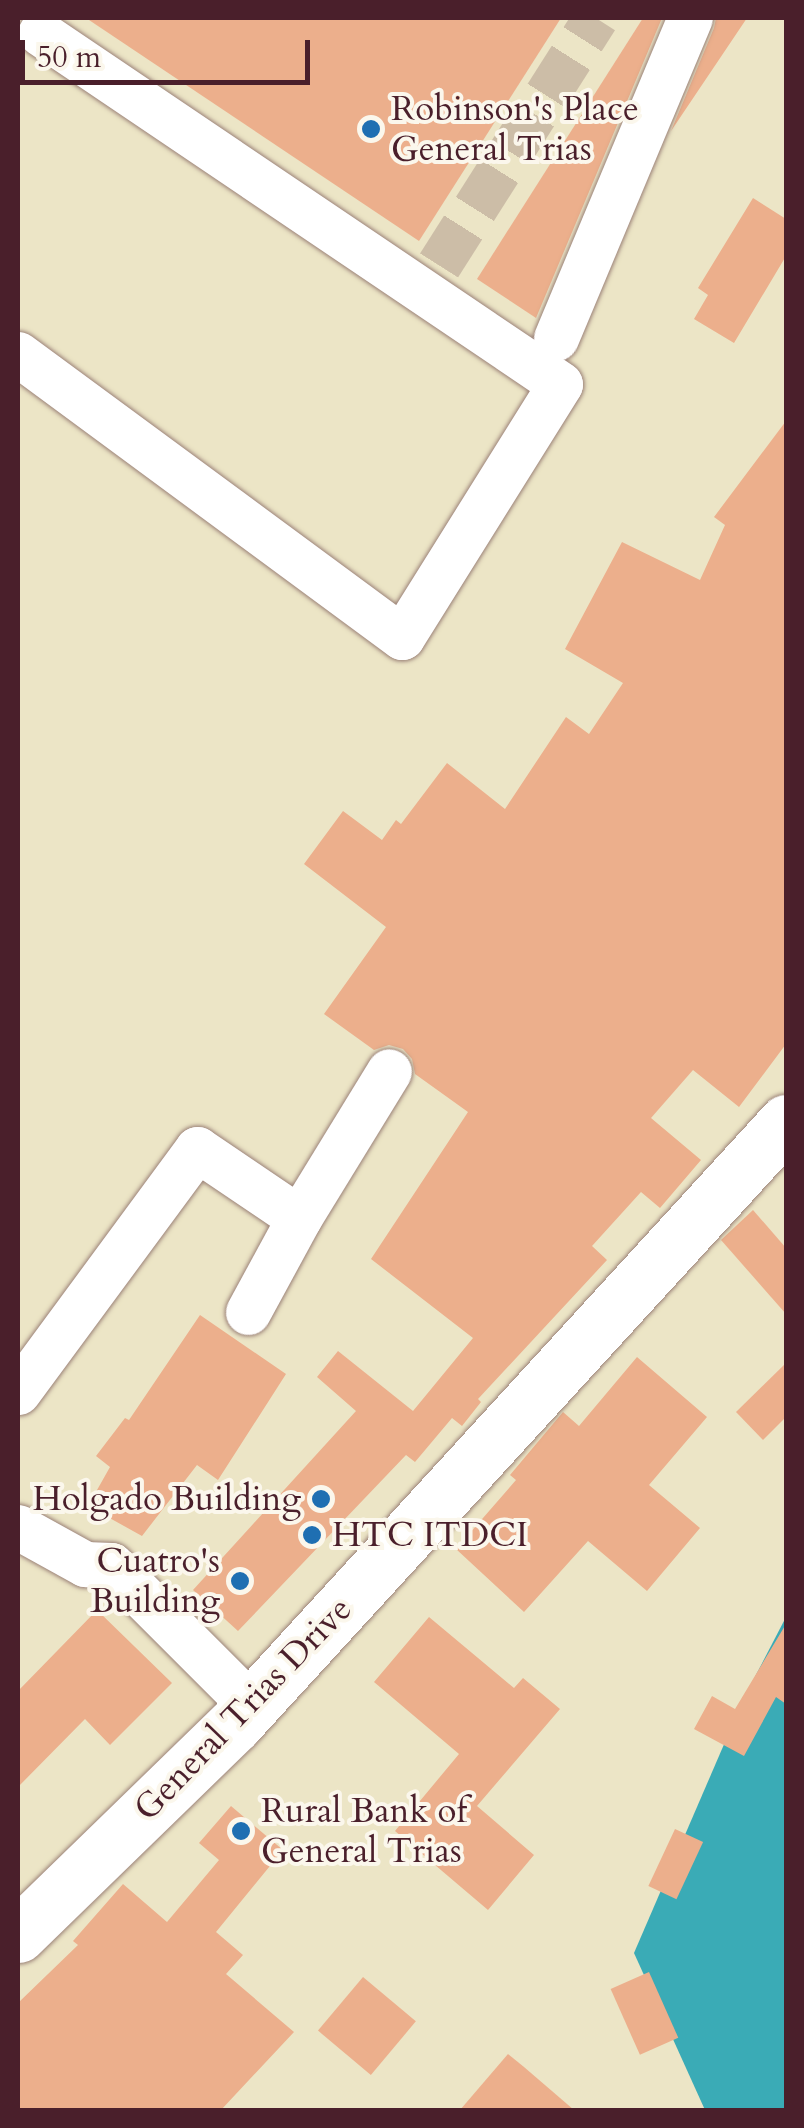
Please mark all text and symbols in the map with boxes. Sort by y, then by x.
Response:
scale bar [25,20,315,82]
text: 50 m [37,37,101,78]
place label: Robinson's Place General Trias [391,88,639,170]
marker: Robinson's Place General Trias [360,118,382,140]
place label: Holgado Building [33,1478,301,1520]
marker: Holgado Building [310,1488,332,1510]
place label: HTC ITDCI [332,1514,528,1556]
marker: HTC ITDCI [301,1524,323,1546]
place label: Cuatro's Building [90,1540,220,1622]
marker: Cuatro's Building [229,1570,251,1592]
street label: General Trias Drive [126,1588,360,1830]
place label: Rural Bank of General Trias [261,1790,467,1872]
marker: Rural Bank of General Trias [230,1820,252,1842]

